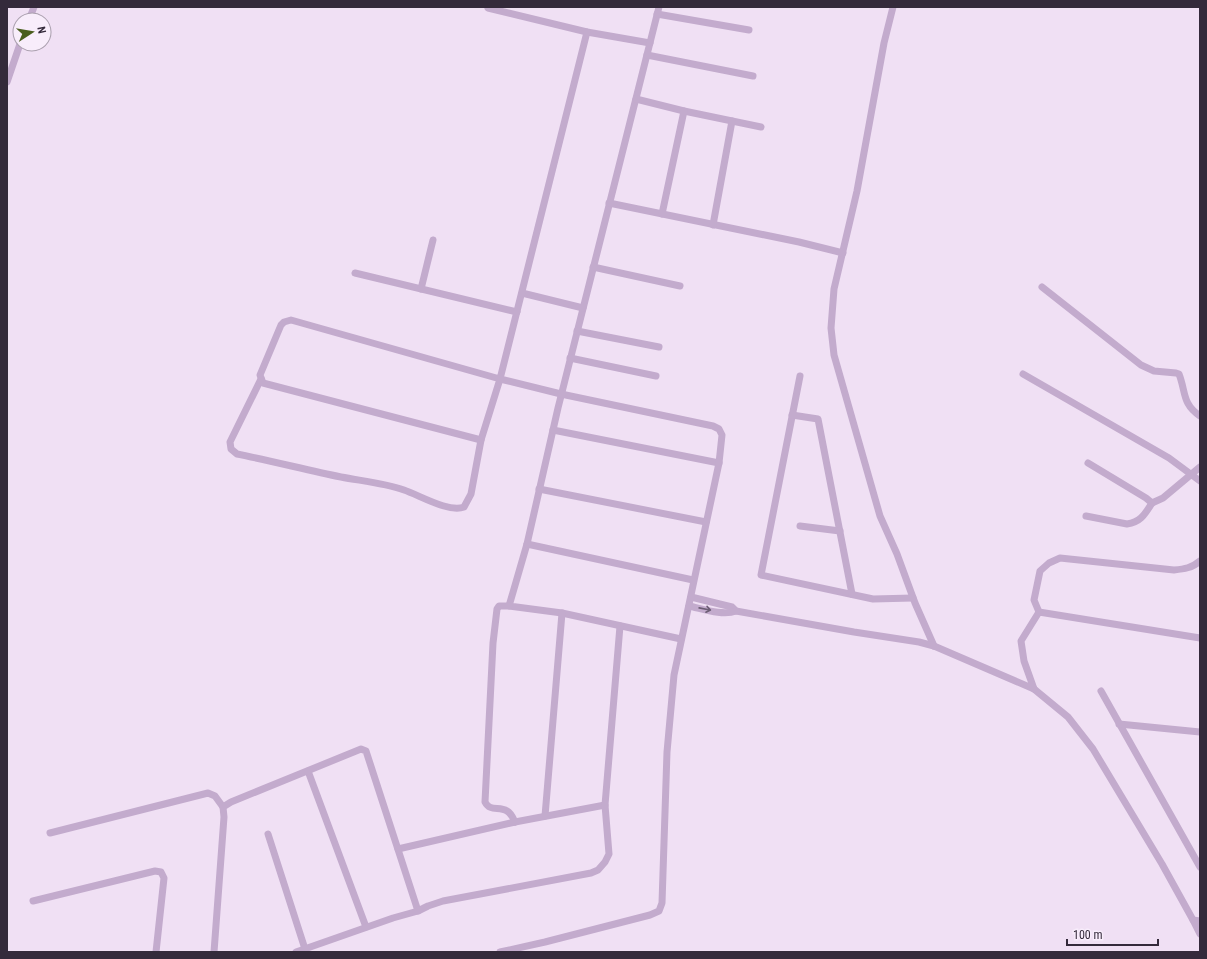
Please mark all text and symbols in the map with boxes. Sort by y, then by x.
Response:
north arrow [12,12,52,52]
text: N [34,25,48,35]
one-way arrow [698,605,711,613]
scale bar [1067,921,1158,947]
text: 100 m [1073,928,1103,942]

